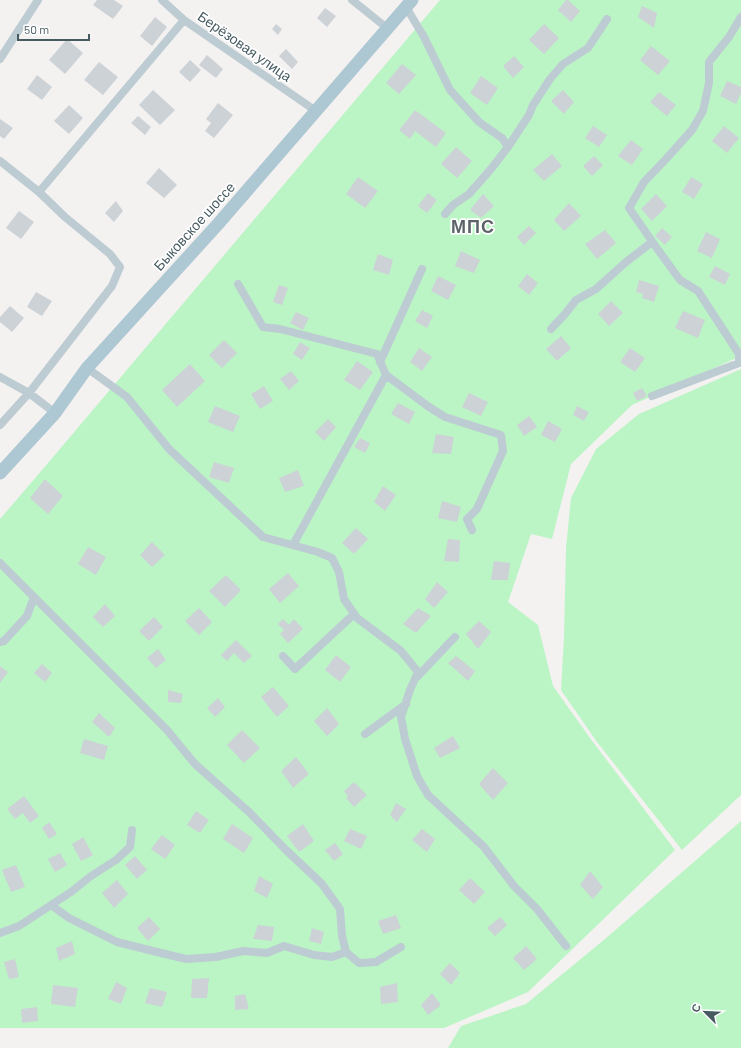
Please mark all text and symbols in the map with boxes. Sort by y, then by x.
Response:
street label: Берёзовая улица [195,7,295,85]
scale bar [18,16,89,42]
text: 50 m [24,22,49,36]
street label: Быковское шоссе [150,178,238,274]
district label: МПС [451,215,495,237]
north arrow [685,992,725,1032]
text: С [688,1001,703,1014]

